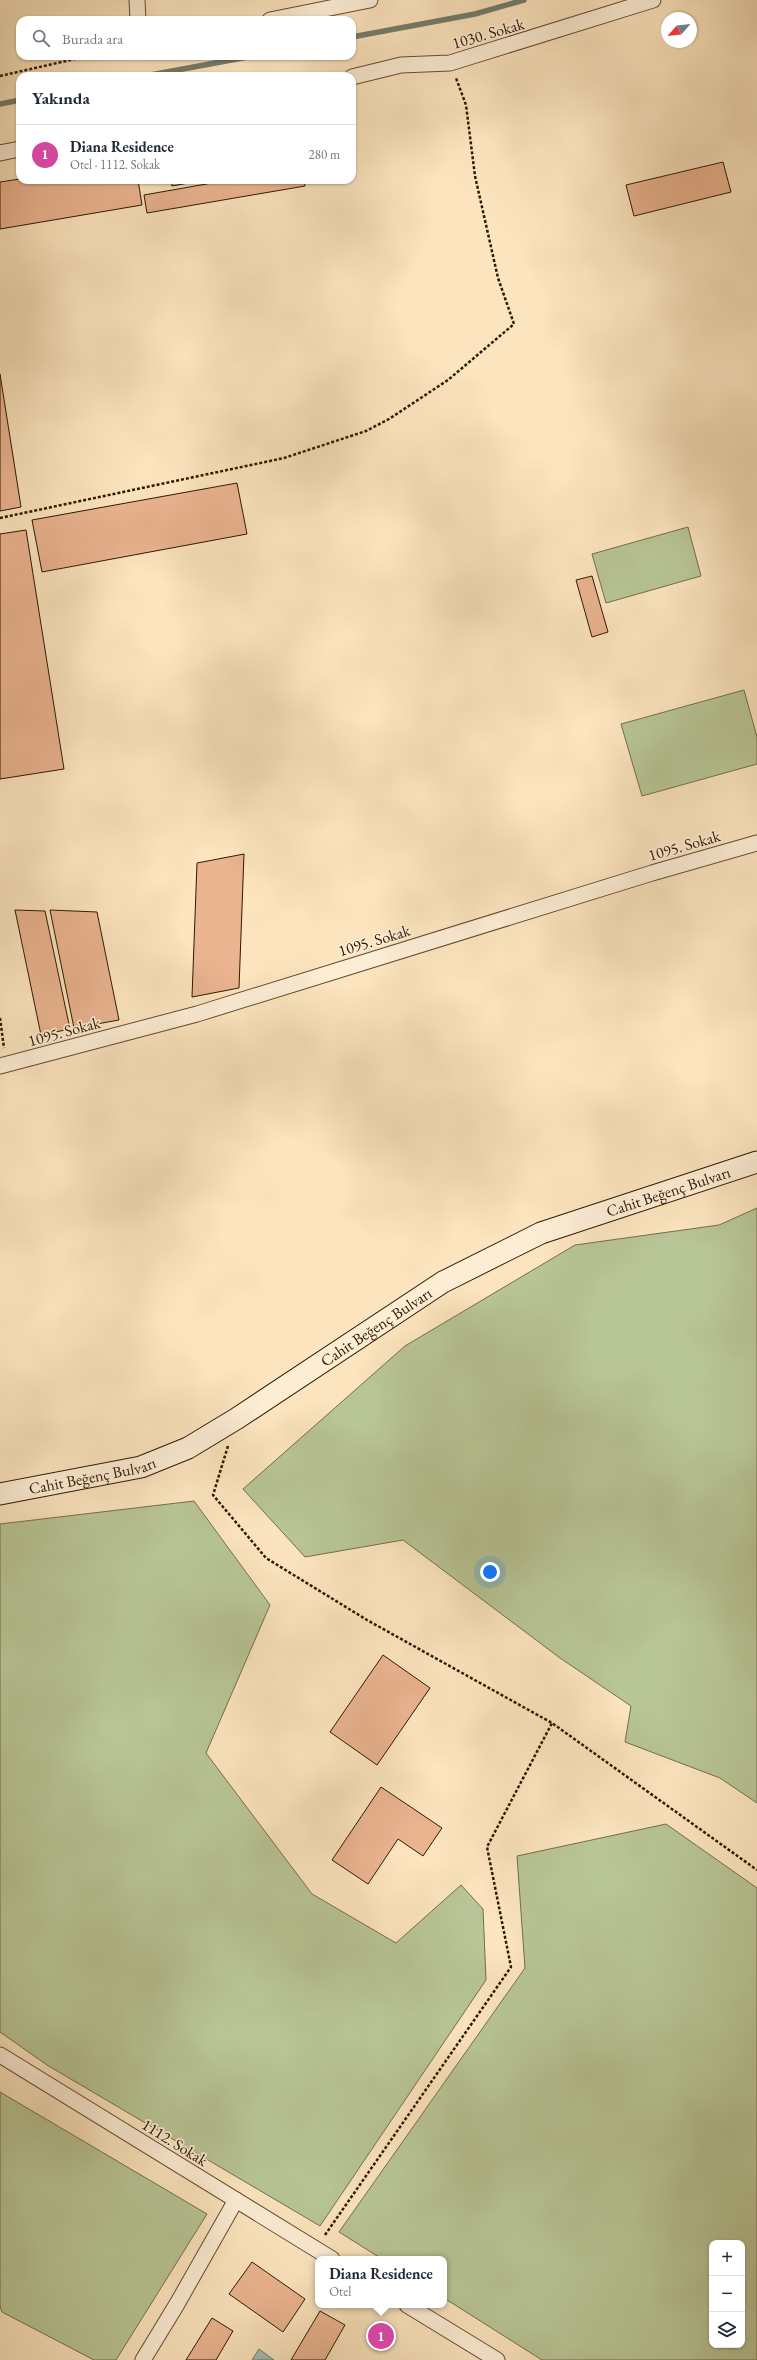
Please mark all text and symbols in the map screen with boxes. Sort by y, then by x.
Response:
north arrow [661,12,697,48]
street label: 1030. Sokak [450,13,527,54]
search box [16,16,356,60]
icon: search [30,27,52,49]
text: Burada ara [62,29,123,48]
text: Yakında [32,87,90,109]
text: Diana Residence [70,137,174,156]
text: 1 [42,146,48,163]
text: 280 m [309,146,340,163]
text: Otel · 1112. Sokak [70,156,160,173]
street label: 1095. Sokak [646,825,723,866]
street label: 1095. Sokak [336,919,413,961]
street label: 1095. Sokak [26,1012,103,1051]
street label: Cahit Beğenç Bulvarı [604,1161,733,1222]
street label: Cahit Beğenç Bulvarı [316,1282,436,1371]
street label: Cahit Beğenç Bulvarı [27,1452,159,1499]
your location [480,1562,500,1582]
street label: 1112. Sokak [138,2114,212,2171]
map controls [709,2240,745,2348]
button: + [709,2240,745,2276]
popup [315,2256,447,2308]
text: Diana Residence [329,2264,433,2283]
button: − [709,2276,745,2312]
text: Otel [329,2283,351,2300]
button: layers [709,2312,745,2348]
pin: 1 [368,2321,394,2351]

